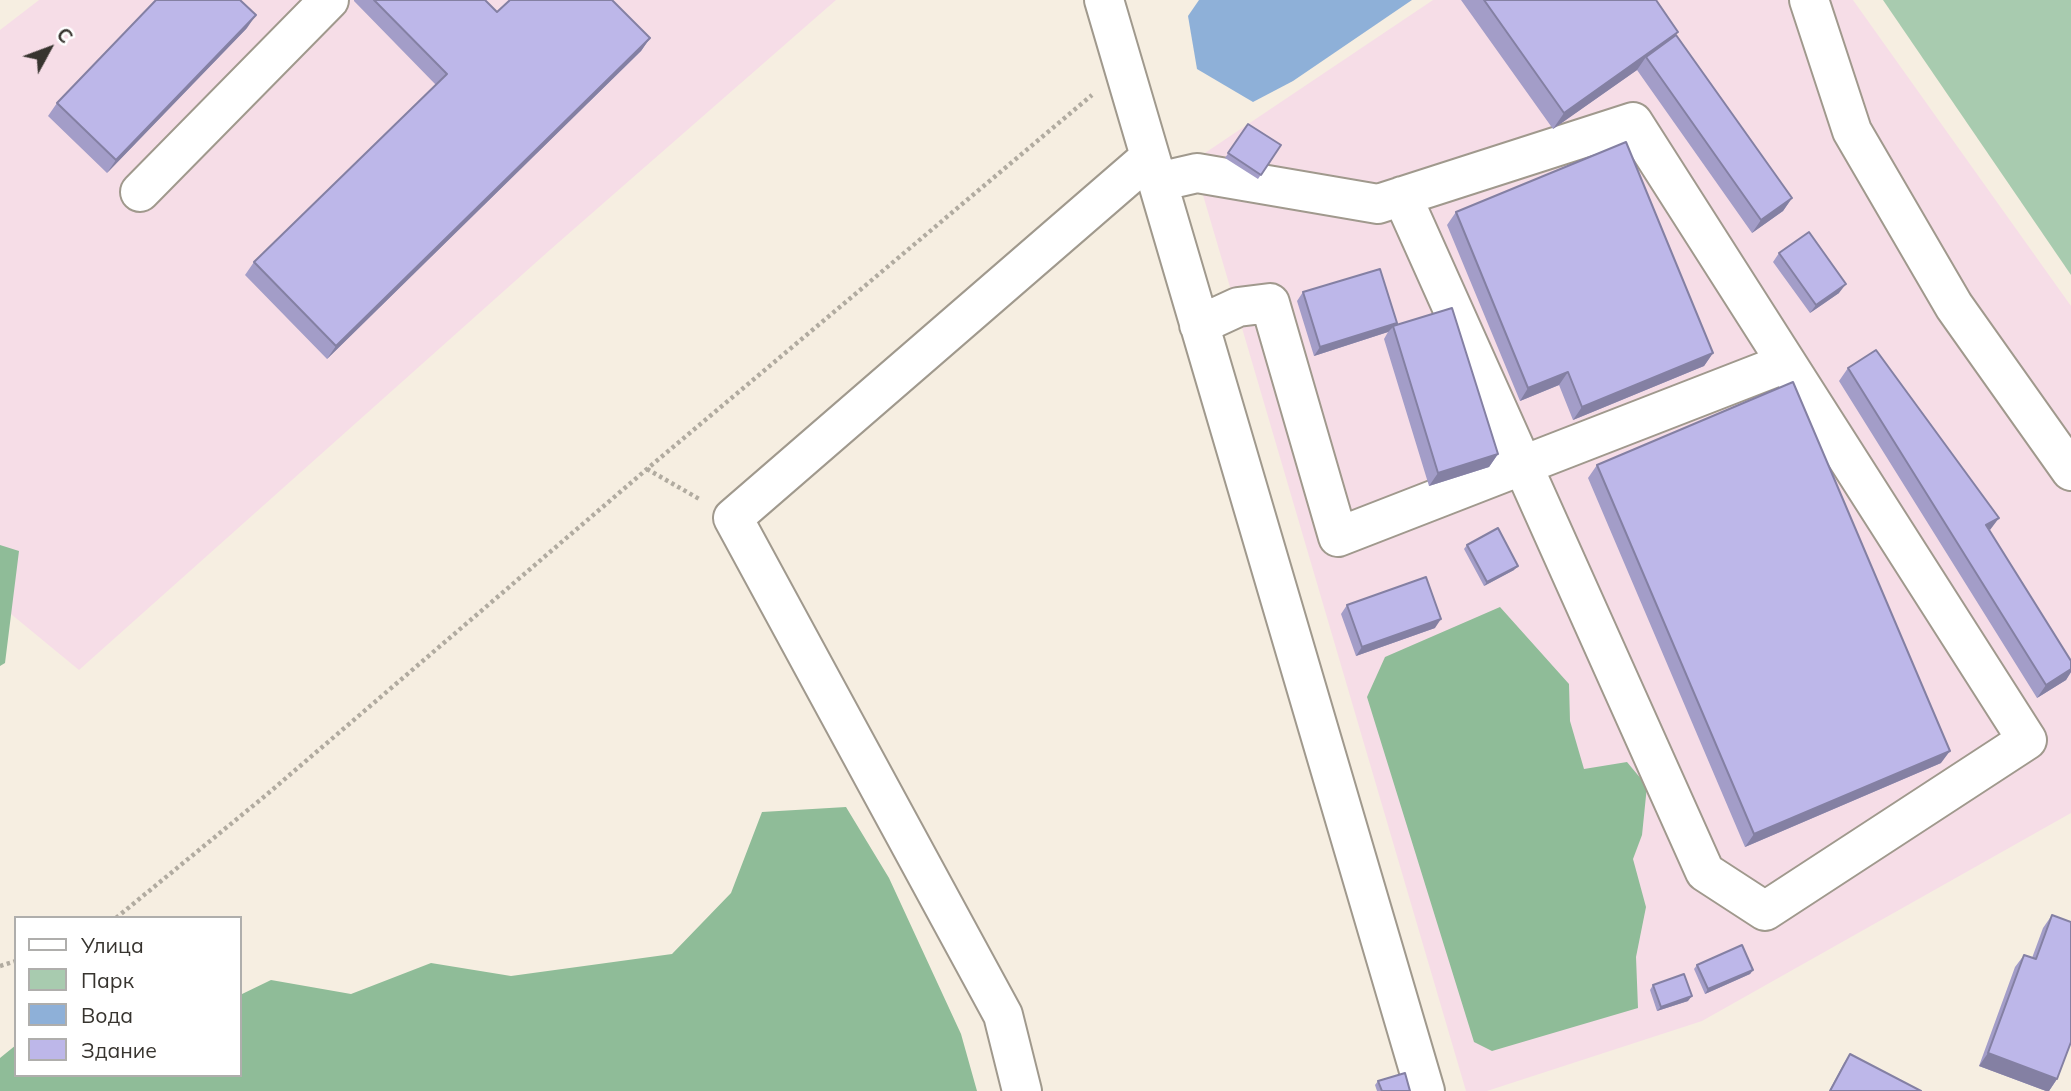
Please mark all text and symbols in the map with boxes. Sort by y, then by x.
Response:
north arrow [14,14,84,84]
text: С [52,22,78,48]
legend [14,916,242,1077]
text: Улица [81,932,144,958]
text: Парк [81,967,134,993]
text: Вода [81,1002,133,1028]
text: Здание [81,1037,157,1063]

